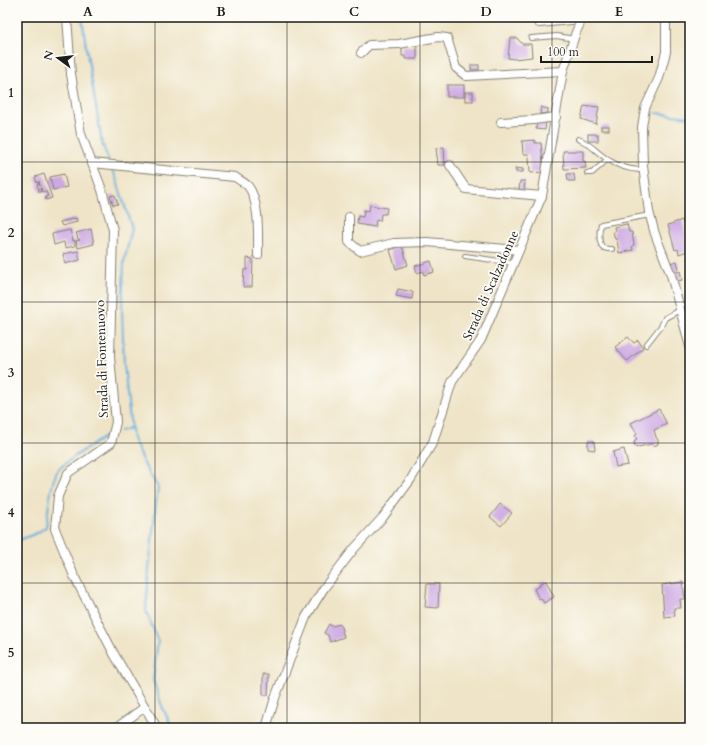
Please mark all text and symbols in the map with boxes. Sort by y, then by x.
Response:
text: A [83,3,93,21]
text: B [216,3,226,21]
text: C [349,3,359,21]
text: D [480,3,492,21]
text: E [615,3,623,21]
north arrow [38,38,78,78]
scale bar [541,38,652,64]
text: 100 m [547,44,580,60]
text: N [40,49,57,62]
text: 1 [8,84,14,102]
text: 2 [8,224,15,242]
street label: Strada di Scalzadonne [459,228,523,343]
street label: Strada di Fontenuovo [91,300,113,418]
text: 3 [8,364,15,382]
text: 4 [8,504,15,522]
text: 5 [8,644,14,662]

